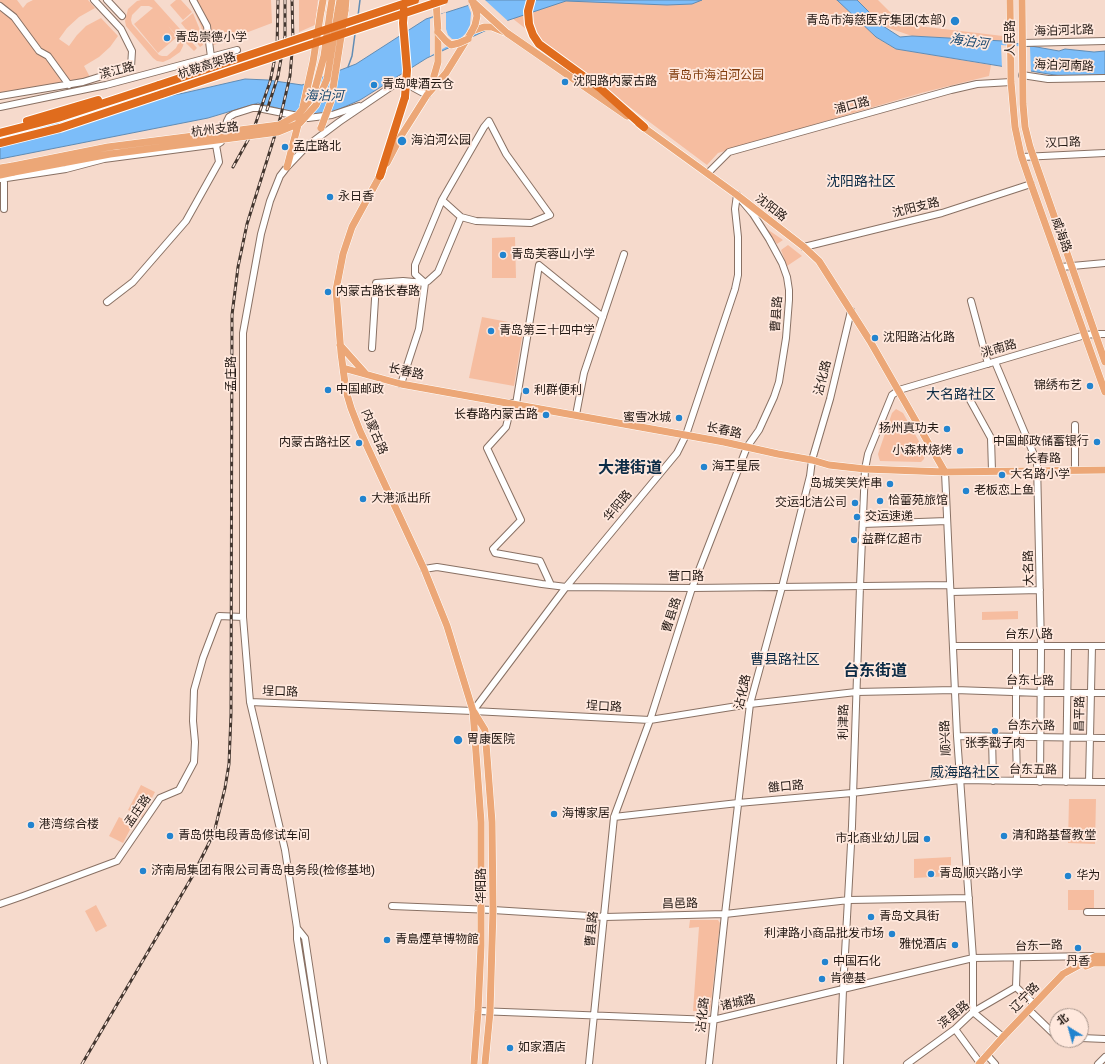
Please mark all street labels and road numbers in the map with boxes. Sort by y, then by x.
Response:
street label: 人民路 [1004,20,1018,56]
street label: 海泊河北路 [1034,23,1094,39]
street label: 杭鞍高架路 [176,50,238,82]
street label: 海泊河南路 [1034,58,1094,74]
street label: 滨江路 [98,60,136,82]
street label: 浦口路 [833,94,871,118]
street label: 杭州支路 [190,120,240,140]
street label: 汉口路 [1045,135,1081,151]
street label: 沈阳路 [752,191,790,225]
street label: 沈阳支路 [891,195,941,221]
street label: 威海路 [1048,216,1074,254]
street label: 曹县路 [769,296,785,332]
street label: 洮南路 [980,337,1018,361]
street label: 孟庄路 [225,356,239,392]
street label: 沾化路 [812,359,834,397]
street label: 长春路 [387,361,425,383]
street label: 内蒙古路 [358,407,390,457]
street label: 长春路 [705,420,743,442]
street label: 长春路 [1025,451,1061,467]
street label: 华阳路 [601,488,635,524]
street label: 大名路 [1021,550,1037,586]
street label: 营口路 [668,570,704,584]
street label: 曹县路 [660,596,684,634]
street label: 台东八路 [1005,628,1053,642]
street label: 沾化路 [732,673,754,711]
street label: 台东七路 [1006,673,1054,689]
street label: 埕口路 [262,684,298,700]
street label: 昌平路 [1072,696,1088,732]
street label: 埕口路 [586,699,622,715]
street label: 利津路 [836,704,852,740]
street label: 台东六路 [1007,718,1055,734]
street label: 顺兴路 [938,720,954,756]
street label: 台东五路 [1009,762,1057,778]
street label: 雒口路 [767,778,805,796]
street label: 孟庄路 [122,792,154,830]
street label: 华阳路 [475,868,489,904]
street label: 昌邑路 [662,896,698,912]
street label: 曹县路 [583,910,601,948]
street label: 台东一路 [1015,938,1063,954]
street label: 辽宁路 [1007,980,1043,1016]
street label: 诸城路 [719,992,757,1014]
street label: 沾化路 [694,996,712,1034]
street label: 滨县路 [935,998,973,1032]

